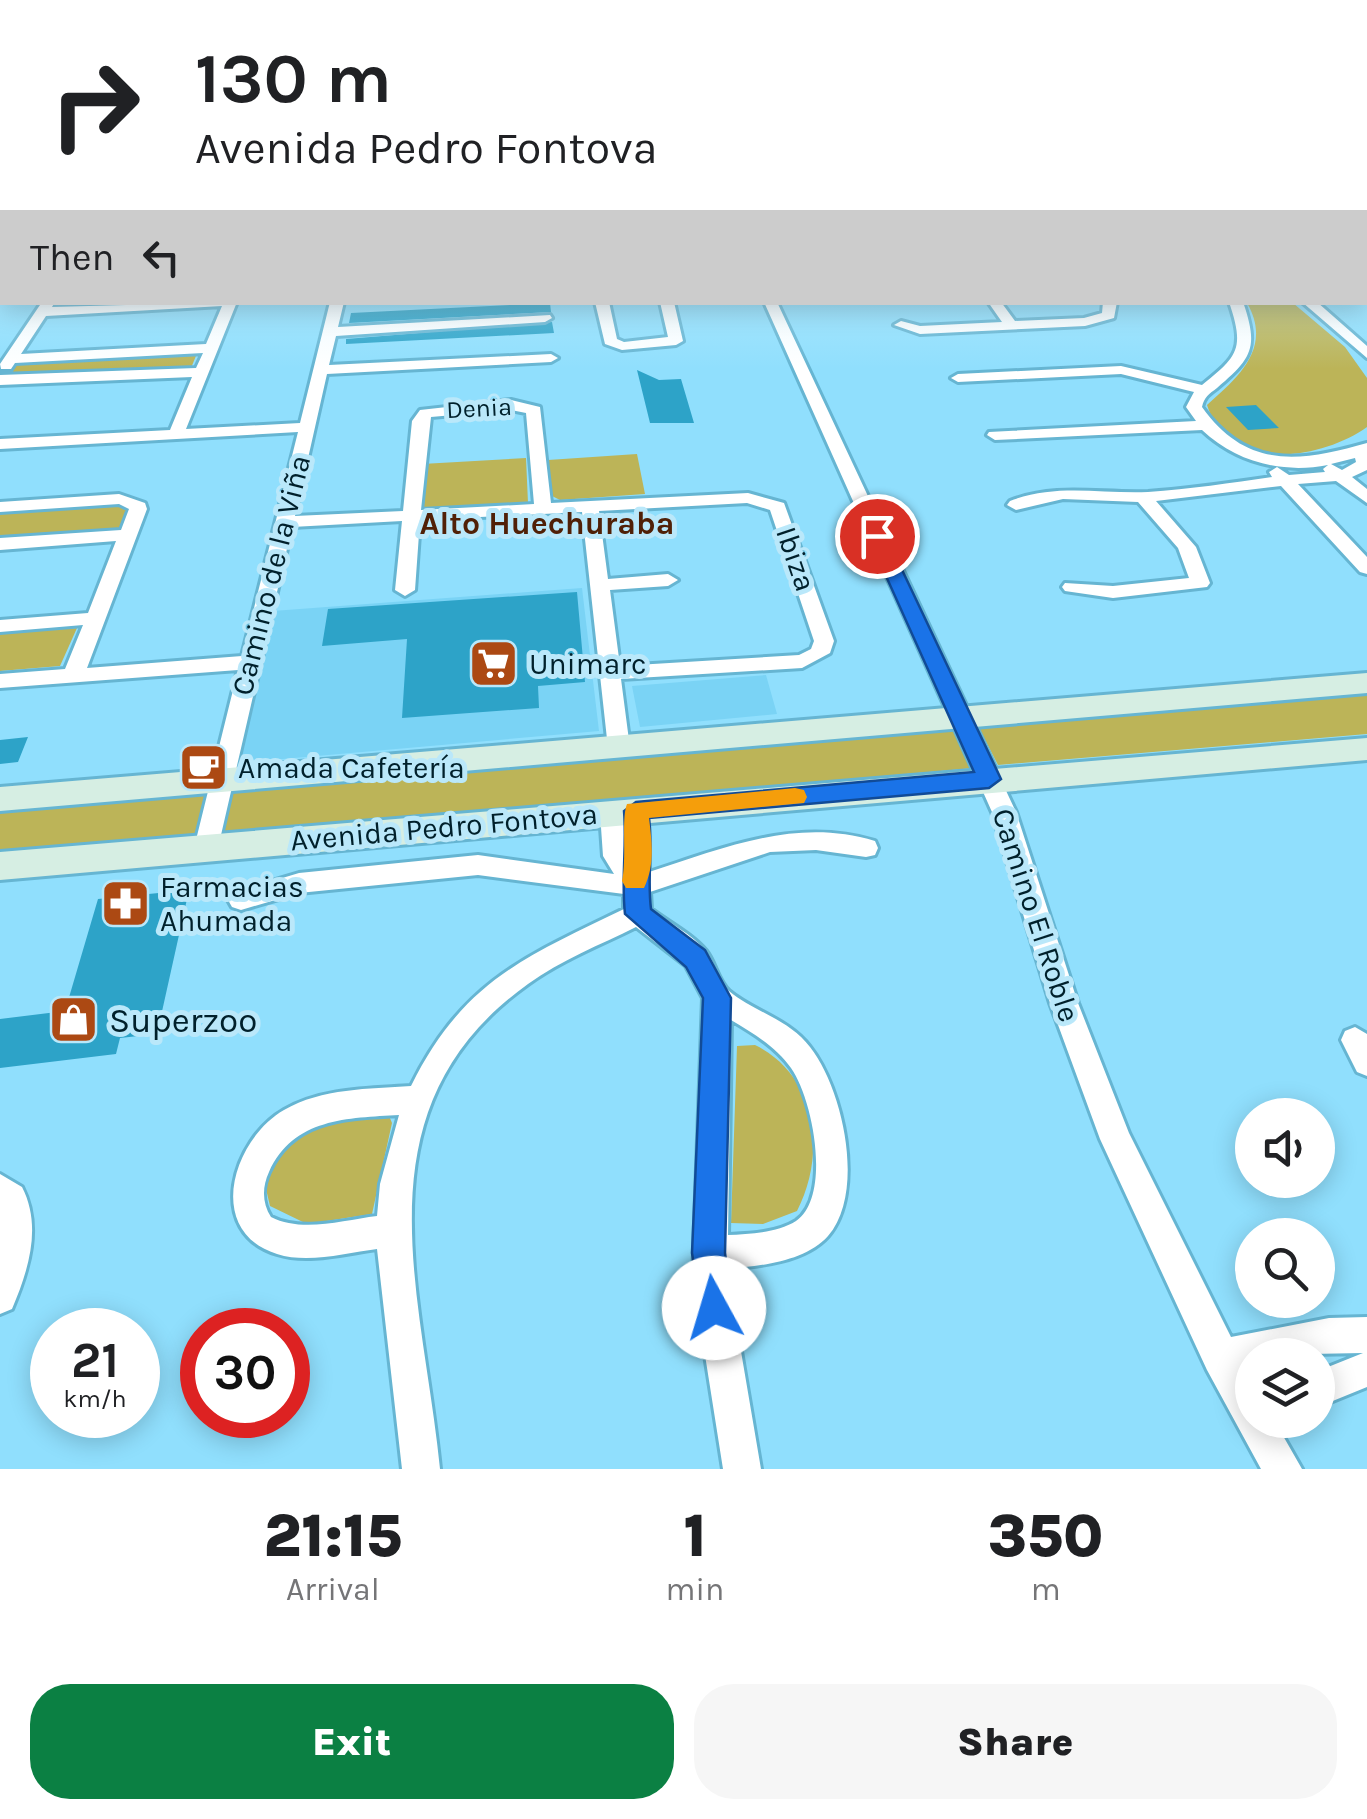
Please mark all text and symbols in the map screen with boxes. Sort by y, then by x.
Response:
text: 130 m [195,38,392,120]
icon: right [30,40,160,170]
text: Avenida Pedro Fontova [195,122,657,174]
icon: left [134,230,189,285]
text: Then [30,235,114,280]
street label: Denia [445,392,513,424]
street label: Camino de la Viña [224,451,318,699]
pin [835,494,920,579]
district label: Alto Huechuraba [420,505,674,542]
icon: arrive [850,509,905,564]
street label: Ibiza [768,522,824,596]
supermarket icon: Unimarc [468,638,520,690]
place label: Unimarc [529,646,647,682]
cafe icon: Amada Cafetería [177,742,229,794]
place label: Amada Cafetería [238,750,465,786]
street label: Avenida Pedro Fontova [289,796,599,858]
street label: Camino El Roble [985,804,1087,1026]
place label: Farmacias Ahumada [160,869,304,939]
pharmacy icon: Farmacias Ahumada [99,878,151,930]
shop icon: Superzoo [48,994,100,1046]
place label: Superzoo [109,1000,257,1041]
map controls [1235,1098,1335,1438]
button: sound [1235,1098,1335,1198]
button: search [1235,1218,1335,1318]
position arrow [662,1256,766,1360]
speed limit sign: 30 [180,1308,310,1438]
text: 21 [71,1331,119,1390]
button: layers [1235,1338,1335,1438]
text: km/h [63,1384,127,1413]
text: 21:15 [263,1501,402,1571]
text: 1 [683,1501,706,1571]
text: 350 [988,1501,1104,1571]
text: Arrival [286,1571,380,1608]
text: min [666,1571,724,1608]
text: m [1031,1571,1061,1608]
button: Exit [30,1684,674,1799]
button: Share [694,1684,1337,1799]

